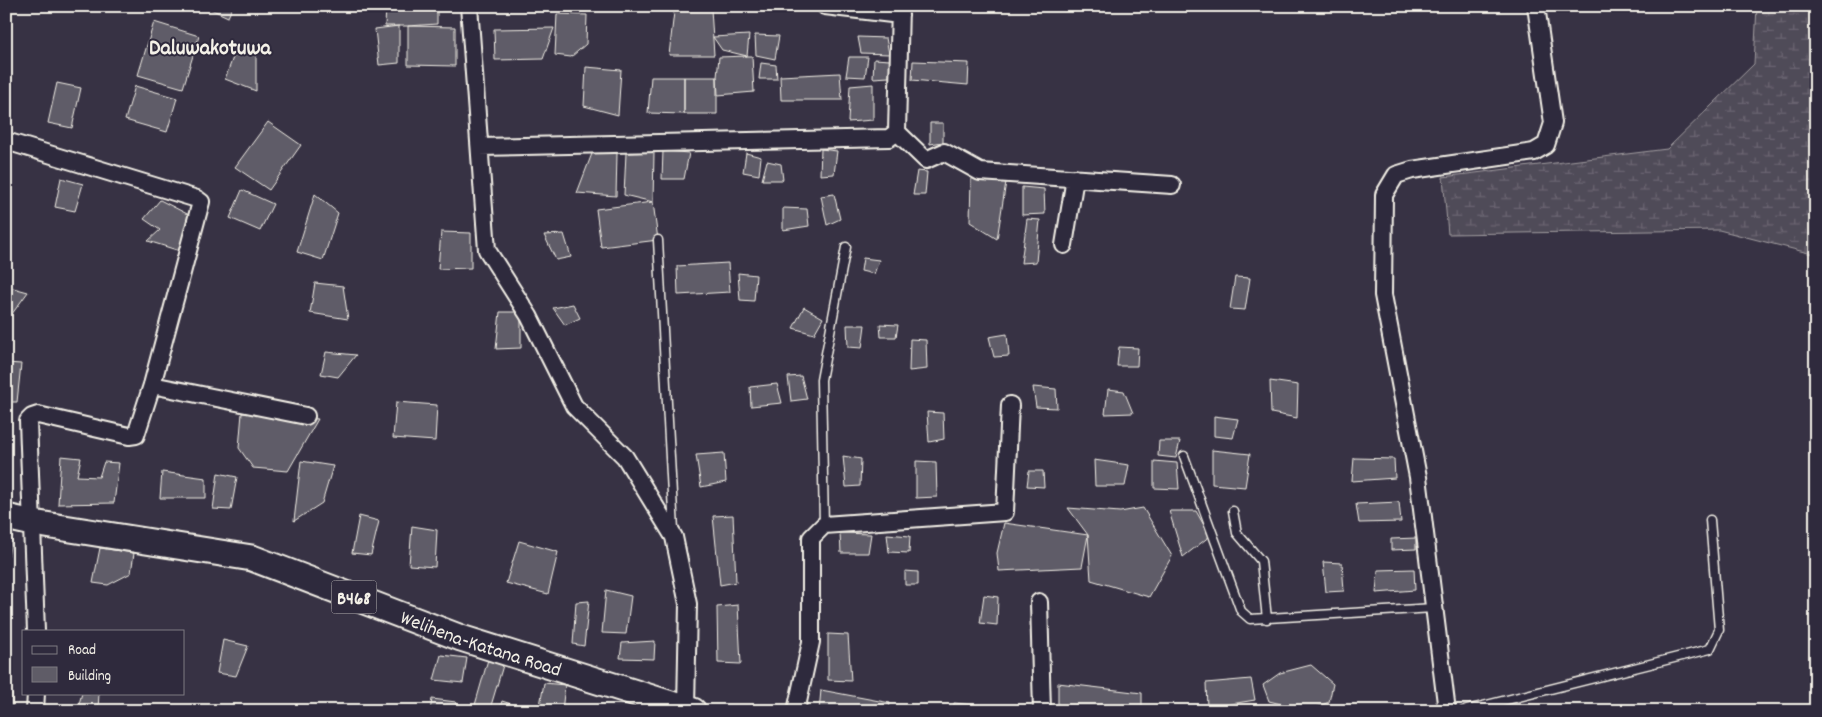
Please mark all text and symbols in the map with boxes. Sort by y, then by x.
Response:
district label: Daluwakotuwa [149,34,272,65]
road number: B468 [332,580,376,614]
street label: Welihena-Katana Road [396,605,564,686]
legend [22,630,185,694]
text: Road [68,640,96,662]
text: Building [68,666,111,688]

